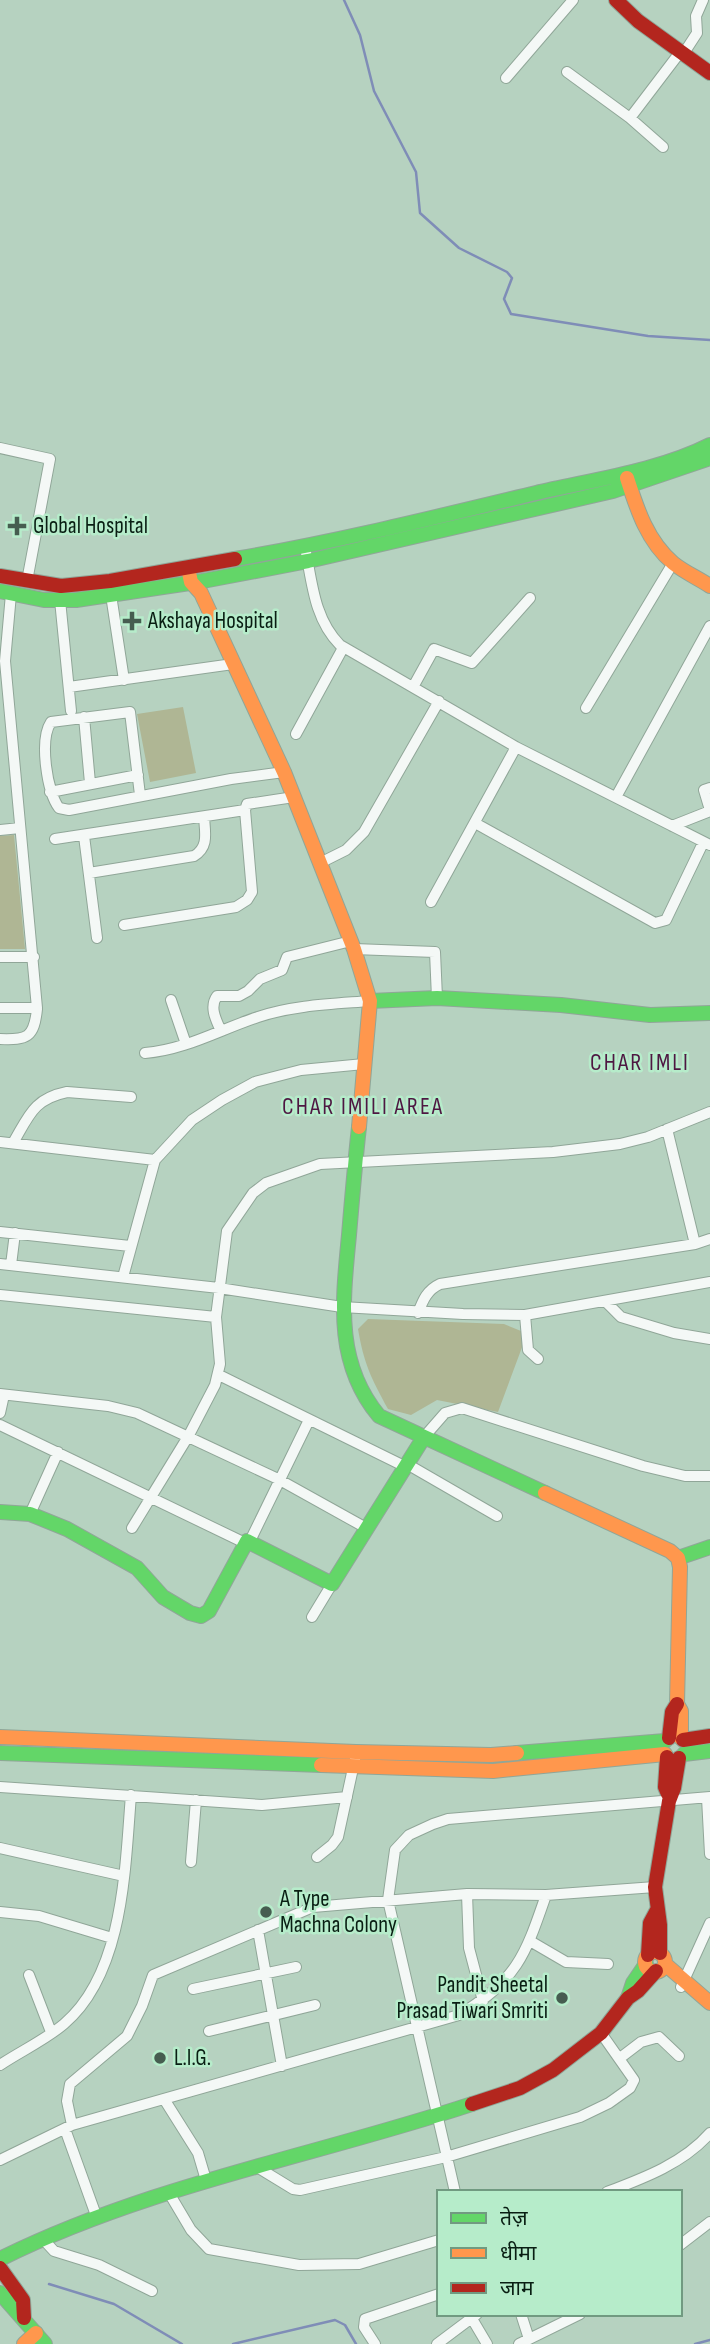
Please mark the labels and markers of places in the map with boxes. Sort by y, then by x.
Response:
place label: Global Hospital [33,512,148,540]
marker: Global Hospital [7,516,27,536]
place label: Akshaya Hospital [147,607,278,635]
marker: Akshaya Hospital [122,611,142,631]
place label: A Type Machna Colony [279,1885,397,1939]
marker: A Type Machna Colony [258,1904,274,1920]
place label: Pandit Sheetal Prasad Tiwari Smriti [397,1971,548,2025]
marker: Pandit Sheetal Prasad Tiwari Smriti [554,1990,570,2006]
place label: L.I.G. [174,2044,211,2072]
marker: L.I.G. [152,2050,168,2066]

